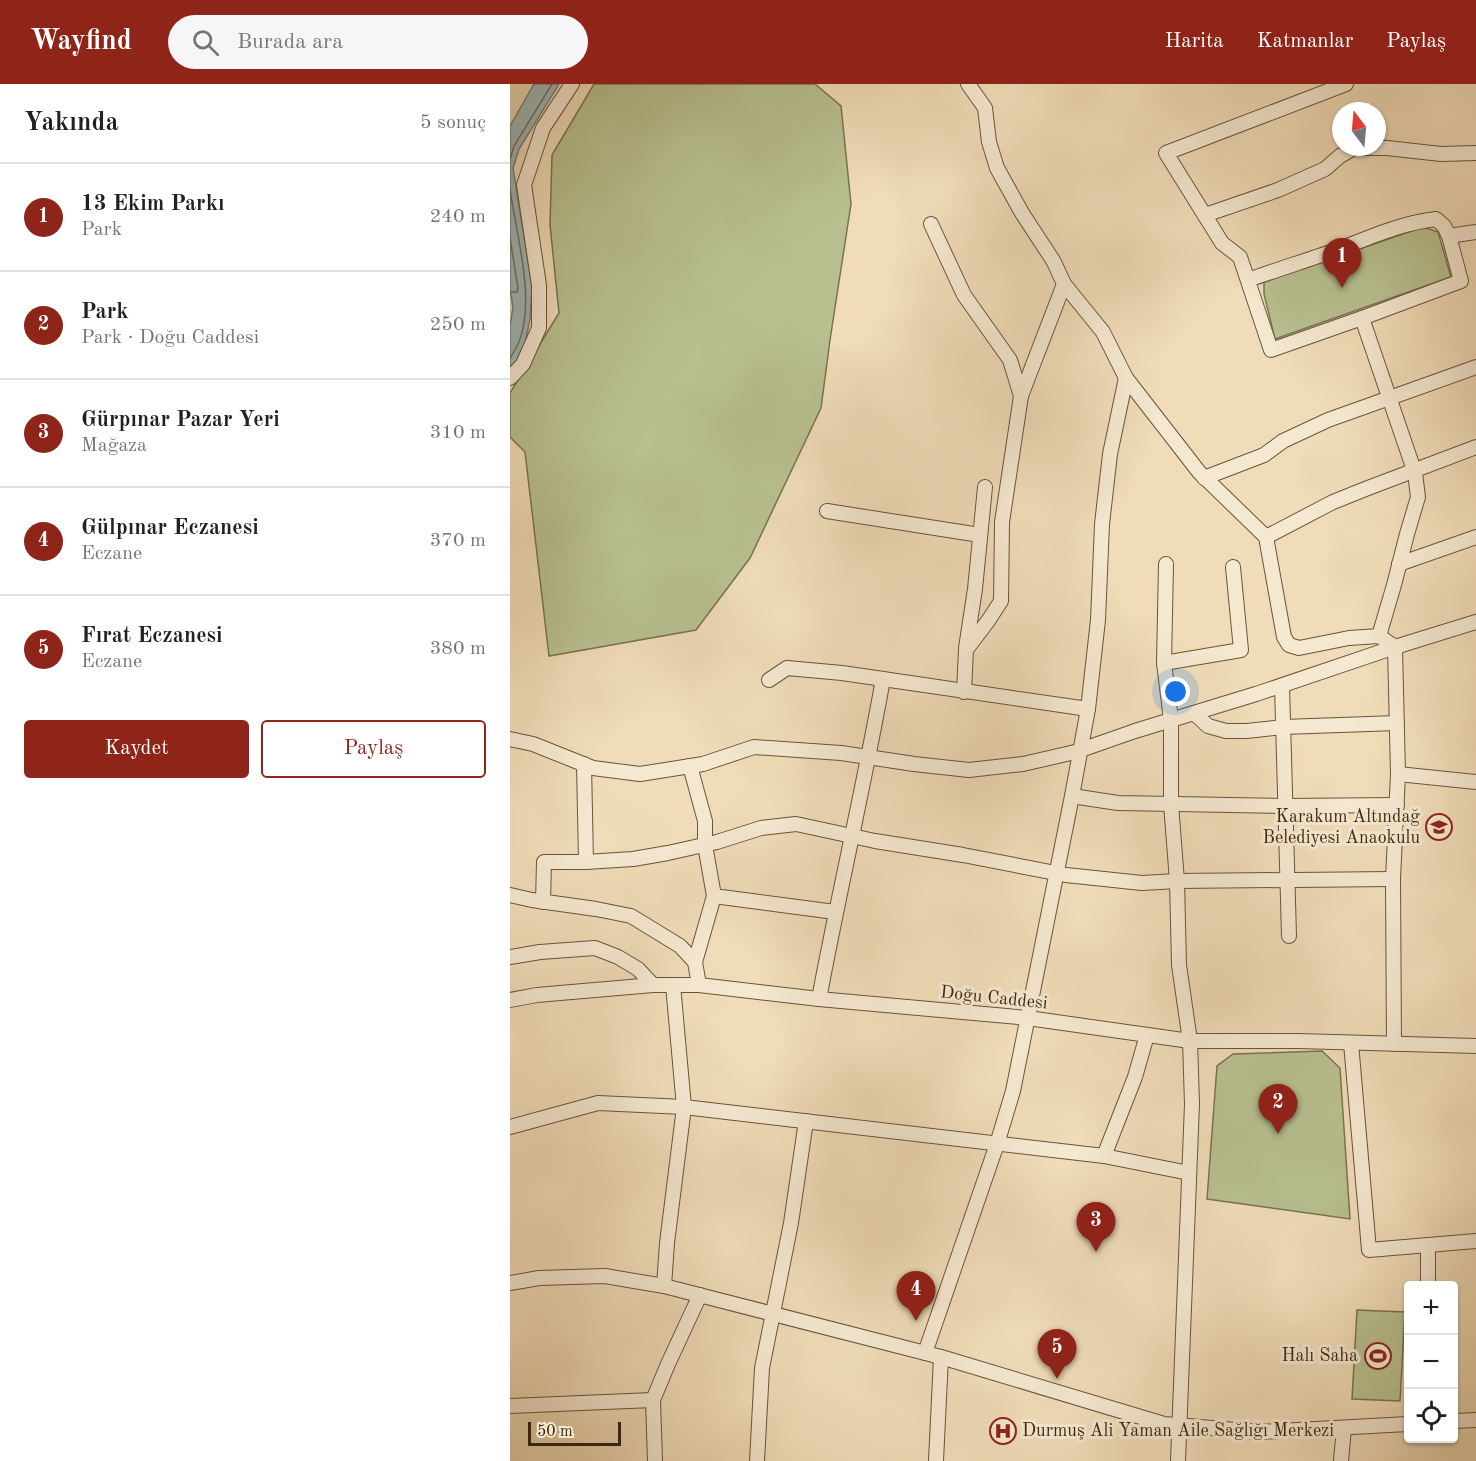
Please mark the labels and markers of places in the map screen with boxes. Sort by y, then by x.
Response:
pin: 1 [1322,238,1362,288]
place label: Karakum Altındağ Belediyesi Anaokulu [1263,808,1420,847]
school or university icon: Karakum Altındağ Belediyesi Anaokulu [1424,812,1454,842]
pin: 2 [1258,1084,1298,1134]
pin: 3 [1076,1202,1116,1252]
pin: 4 [896,1272,936,1321]
pin: 5 [1038,1330,1076,1379]
sports icon: Halı Saha [1363,1341,1393,1371]
place label: Halı Saha [1281,1347,1358,1365]
hospital icon: Durmuş Ali Yaman Aile Sağlığı Merkezi [988,1416,1018,1446]
place label: Durmuş Ali Yaman Aile Sağlığı Merkezi [1022,1422,1334,1440]

